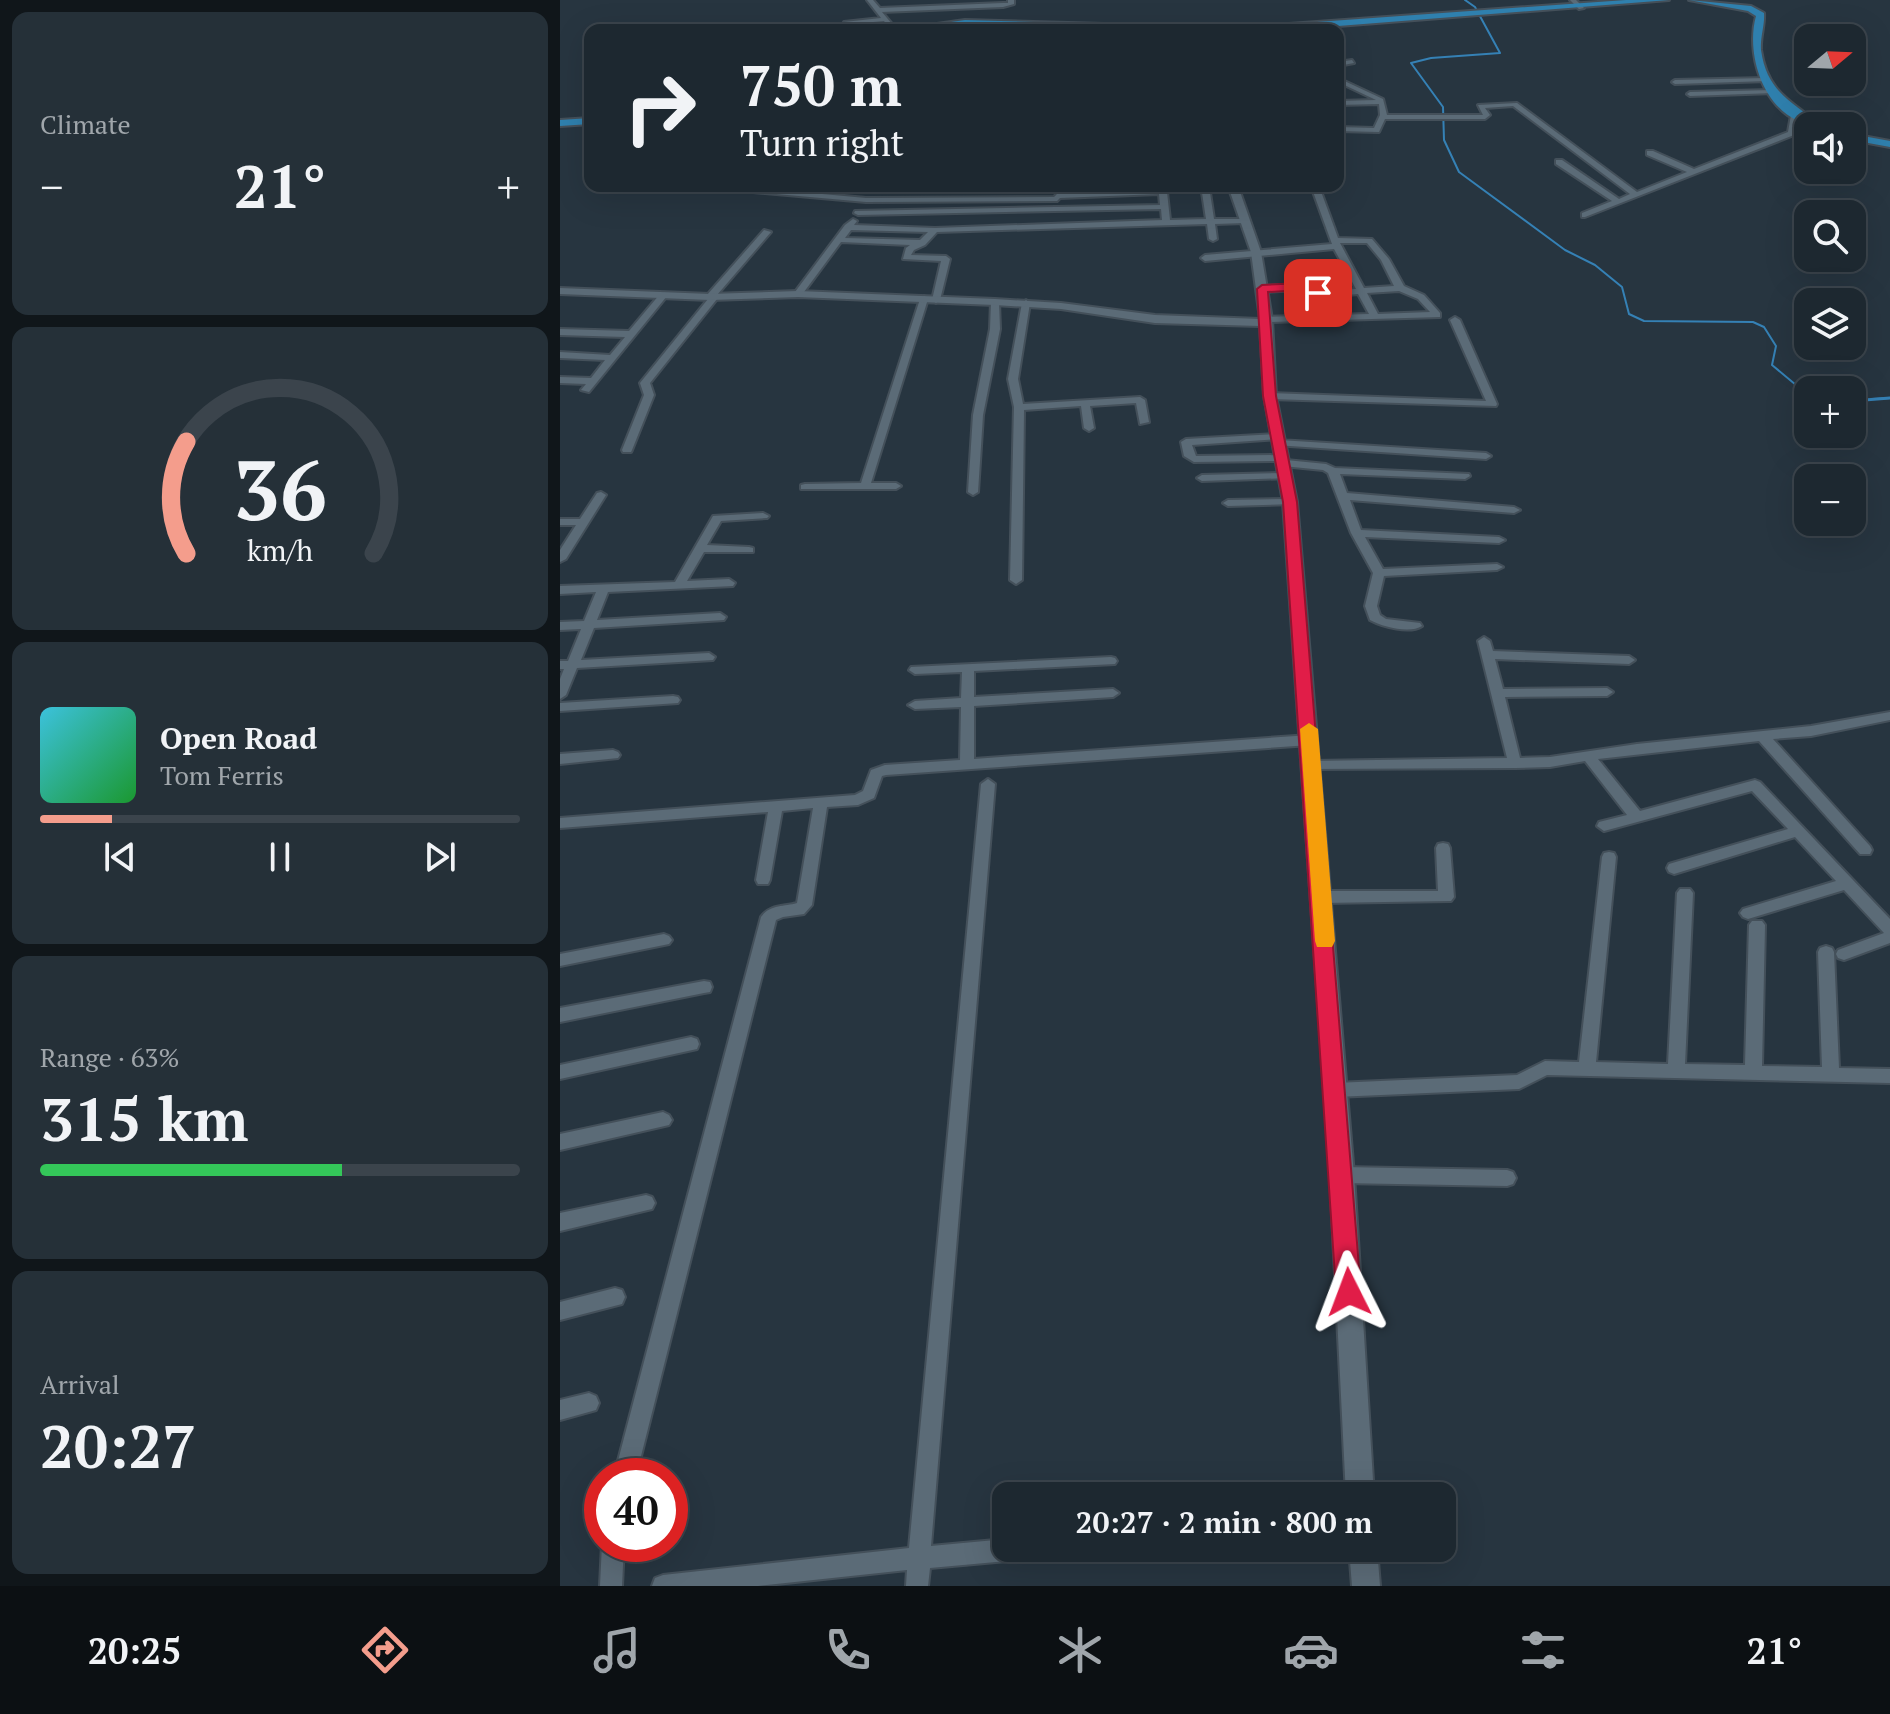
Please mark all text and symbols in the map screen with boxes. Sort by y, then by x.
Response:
north arrow [1794,24,1866,96]
map controls [1794,24,1866,536]
text: 750 m [740,48,902,122]
icon: right [608,56,712,160]
text: Climate [40,107,131,141]
button: sound [1794,112,1866,184]
text: Turn right [740,119,904,166]
text: 21° [234,146,326,225]
text: − [40,157,63,216]
text: + [497,157,520,216]
button: search [1794,200,1866,272]
pin [1284,259,1352,327]
icon: arrive [1296,271,1340,315]
button: layers [1794,288,1866,360]
button: + [1794,376,1866,448]
text: 36 [233,434,327,544]
button: − [1794,464,1866,536]
text: km/h [247,531,313,569]
text: Open Road [160,718,317,758]
text: Tom Ferris [160,758,284,792]
icon: previous [98,835,142,879]
icon: pause [258,835,302,879]
icon: next [418,835,462,879]
text: Range · 63% [40,1040,179,1074]
text: 315 km [40,1079,248,1158]
position arrow [1307,1250,1391,1334]
text: Arrival [40,1367,120,1401]
text: 20:27 [40,1406,196,1485]
speed limit sign: 40 [584,1458,688,1562]
text: 20:27 · 2 min · 800 m [1076,1502,1372,1542]
icon: directions [357,1622,413,1678]
icon: music [589,1622,645,1678]
icon: phone [820,1622,876,1678]
icon: climate [1052,1622,1108,1678]
icon: car [1283,1622,1339,1678]
icon: filters [1515,1622,1571,1678]
text: 20:25 [88,1627,182,1674]
text: 21° [1747,1627,1802,1674]

